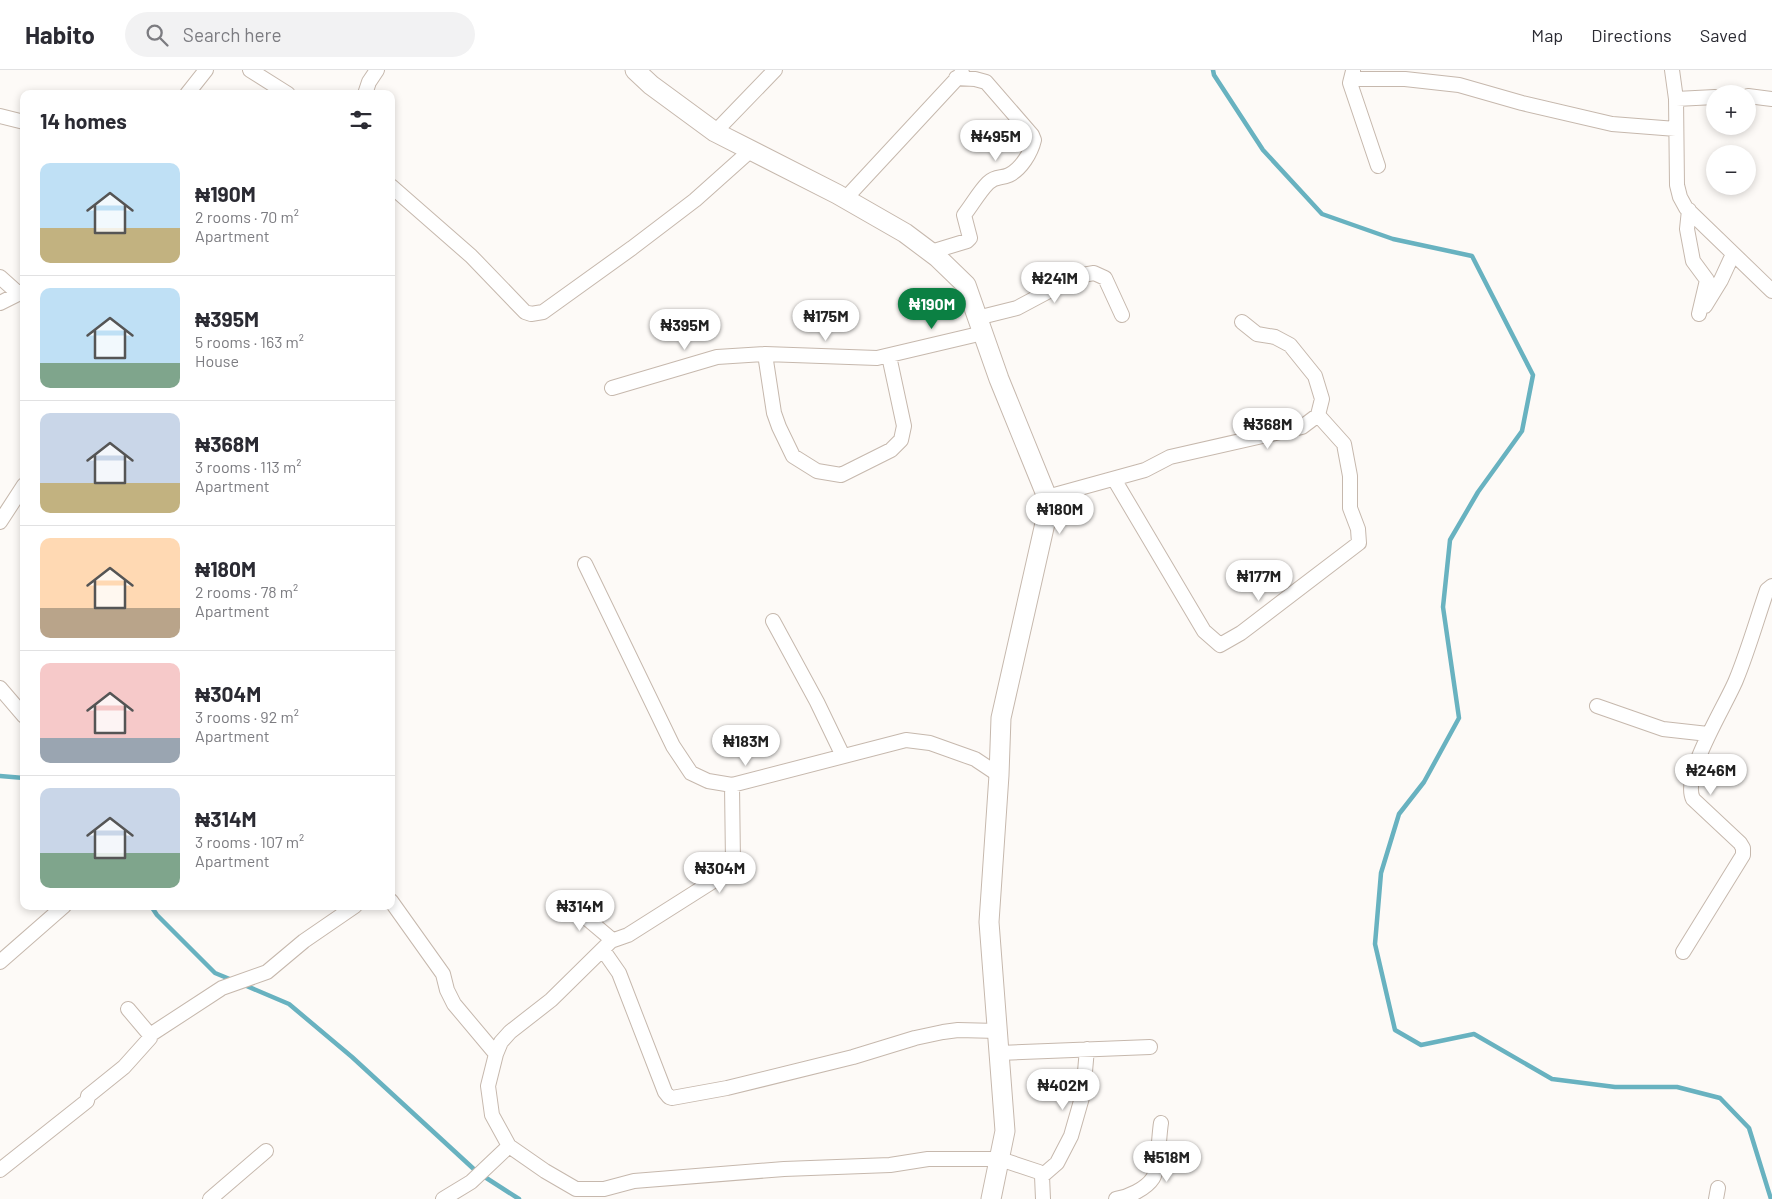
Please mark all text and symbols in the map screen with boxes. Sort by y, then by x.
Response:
search box [125,12,475,57]
text: Habito [25,20,95,49]
icon: search [143,21,171,49]
text: Search here [183,23,282,46]
text: Map [1531,24,1563,46]
text: Directions [1591,24,1672,46]
text: Saved [1700,24,1747,46]
map controls [1706,85,1756,195]
button: + [1706,85,1756,135]
icon: filters [347,106,375,134]
text: 14 homes [40,108,127,133]
pin: ₦495M [961,119,1031,162]
text: ₦495M [971,126,1021,145]
button: − [1706,145,1756,195]
text: ₦190M [195,181,256,206]
icon: home [80,183,140,243]
text: 2 rooms · 70 m² [195,207,299,226]
text: Apartment [195,226,270,245]
pin: ₦241M [1020,262,1090,304]
text: ₦241M [1032,268,1078,287]
pin: ₦190M [897,288,967,330]
text: ₦190M [909,294,955,313]
pin: ₦175M [791,300,861,342]
text: ₦395M [195,306,259,331]
text: ₦175M [803,306,849,325]
icon: home [80,308,140,368]
pin: ₦395M [650,308,720,351]
text: ₦395M [661,315,709,334]
text: 5 rooms · 163 m² [195,332,304,351]
text: House [195,351,239,370]
pin: ₦368M [1233,408,1303,450]
text: ₦368M [1244,414,1292,433]
text: ₦368M [195,431,259,456]
icon: home [80,433,140,493]
text: 3 rooms · 113 m² [195,457,301,476]
text: Apartment [195,476,270,495]
pin: ₦180M [1025,492,1095,535]
text: ₦180M [1037,499,1083,518]
text: ₦180M [195,556,256,581]
icon: home [80,558,140,618]
pin: ₦177M [1224,560,1294,602]
text: ₦177M [1237,566,1281,585]
text: 2 rooms · 78 m² [195,582,298,601]
text: Apartment [195,601,270,620]
text: ₦304M [195,681,261,706]
icon: home [80,683,140,743]
text: 3 rooms · 92 m² [195,707,299,726]
pin: ₦183M [711,724,781,767]
text: Apartment [195,726,270,745]
text: ₦183M [723,731,769,750]
pin: ₦246M [1676,754,1746,796]
text: ₦246M [1686,760,1736,779]
text: ₦314M [195,806,257,831]
icon: home [80,808,140,868]
text: 3 rooms · 107 m² [195,832,304,851]
text: Apartment [195,851,270,870]
pin: ₦304M [685,852,755,894]
text: ₦304M [695,858,745,877]
pin: ₦314M [545,890,615,932]
text: ₦314M [557,896,603,915]
pin: ₦402M [1028,1068,1098,1111]
text: ₦402M [1038,1075,1088,1094]
pin: ₦518M [1132,1140,1202,1183]
text: ₦518M [1144,1147,1190,1166]

